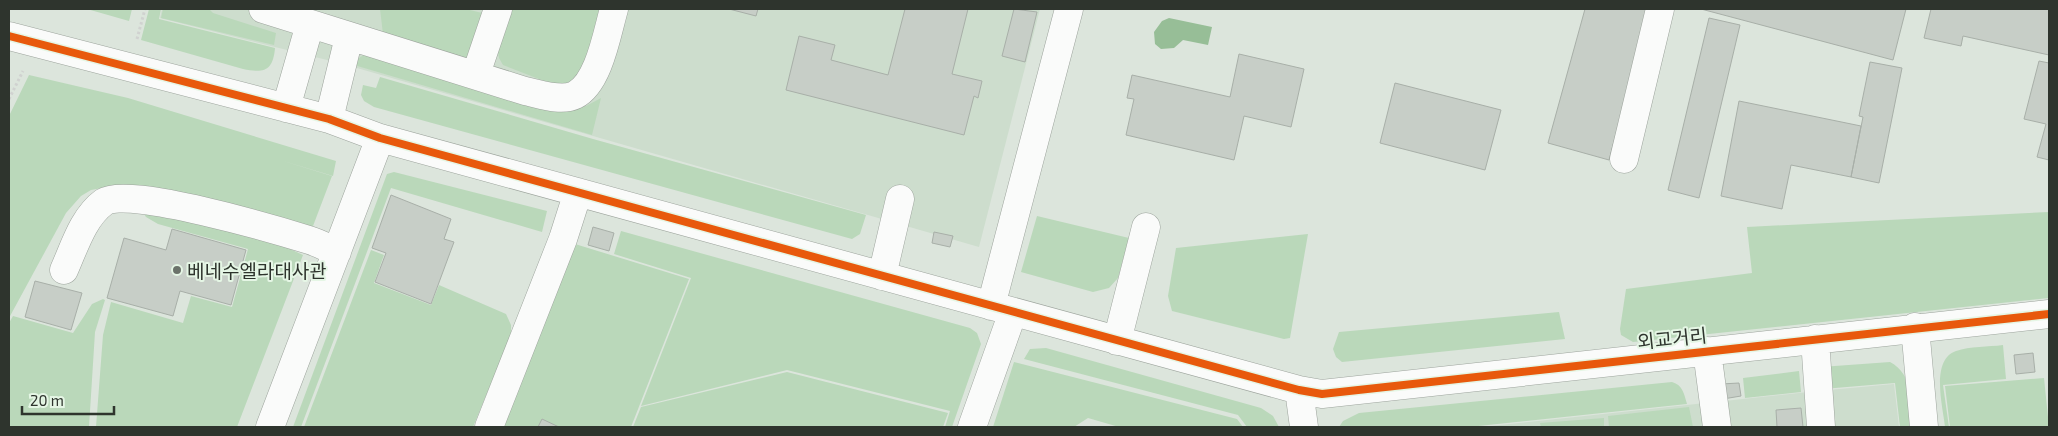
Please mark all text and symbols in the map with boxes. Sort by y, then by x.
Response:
place label: 베네수엘라대사관 [187,259,327,282]
marker: 베네수엘라대사관 [171,264,183,276]
street label: 외교거리 [1636,323,1708,353]
scale bar [22,384,115,416]
text: 20 m [30,391,64,409]

